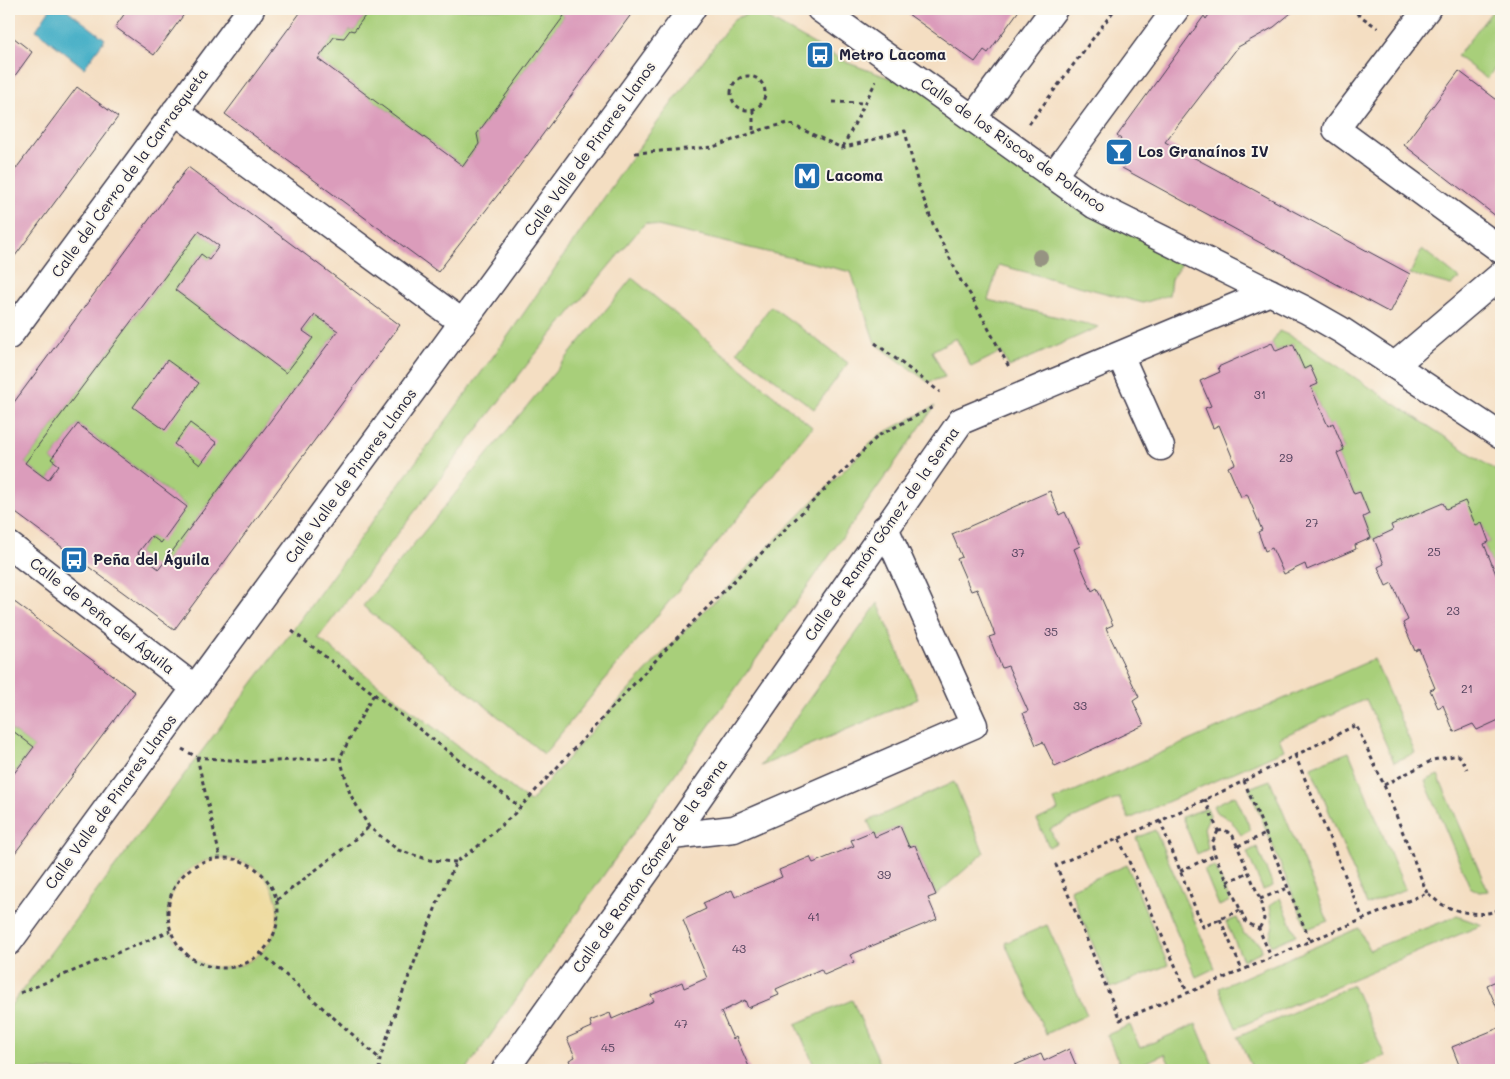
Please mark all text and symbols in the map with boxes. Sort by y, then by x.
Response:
bus stop icon: Metro Lacoma [805,40,835,70]
place label: Metro Lacoma [839,44,946,64]
street label: Calle Valle de Pinares Llanos [519,57,659,240]
street label: Calle del Cerro de la Carrasqueta [46,64,212,281]
street label: Calle de los Riscos de Polanco [917,72,1110,216]
bar icon: Los Granaínos IV [1104,137,1134,167]
place label: Los Granaínos IV [1138,141,1269,161]
metro station icon: Lacoma [792,161,822,191]
place label: Lacoma [826,165,883,185]
street label: Calle Valle de Pinares Llanos [280,384,420,567]
house number: 31 [1254,386,1266,402]
street label: Calle de Ramón Gómez de la Serna [799,422,963,644]
house number: 29 [1279,449,1293,465]
house number: 27 [1305,514,1319,530]
house number: 25 [1427,543,1441,559]
house number: 37 [1011,544,1025,560]
bus stop icon: Peña del Águila [59,545,89,575]
place label: Peña del Águila [93,549,210,569]
street label: Calle de Peña del Águila [26,552,179,678]
house number: 23 [1446,602,1460,618]
house number: 35 [1044,623,1058,639]
house number: 21 [1461,680,1473,696]
house number: 33 [1073,697,1087,713]
street label: Calle Valle de Pinares Llanos [40,710,180,893]
street label: Calle de Ramón Gómez de la Serna [567,754,731,976]
house number: 39 [877,866,891,882]
house number: 41 [808,908,820,924]
house number: 43 [732,940,746,956]
house number: 47 [674,1015,688,1031]
house number: 45 [601,1039,615,1055]

